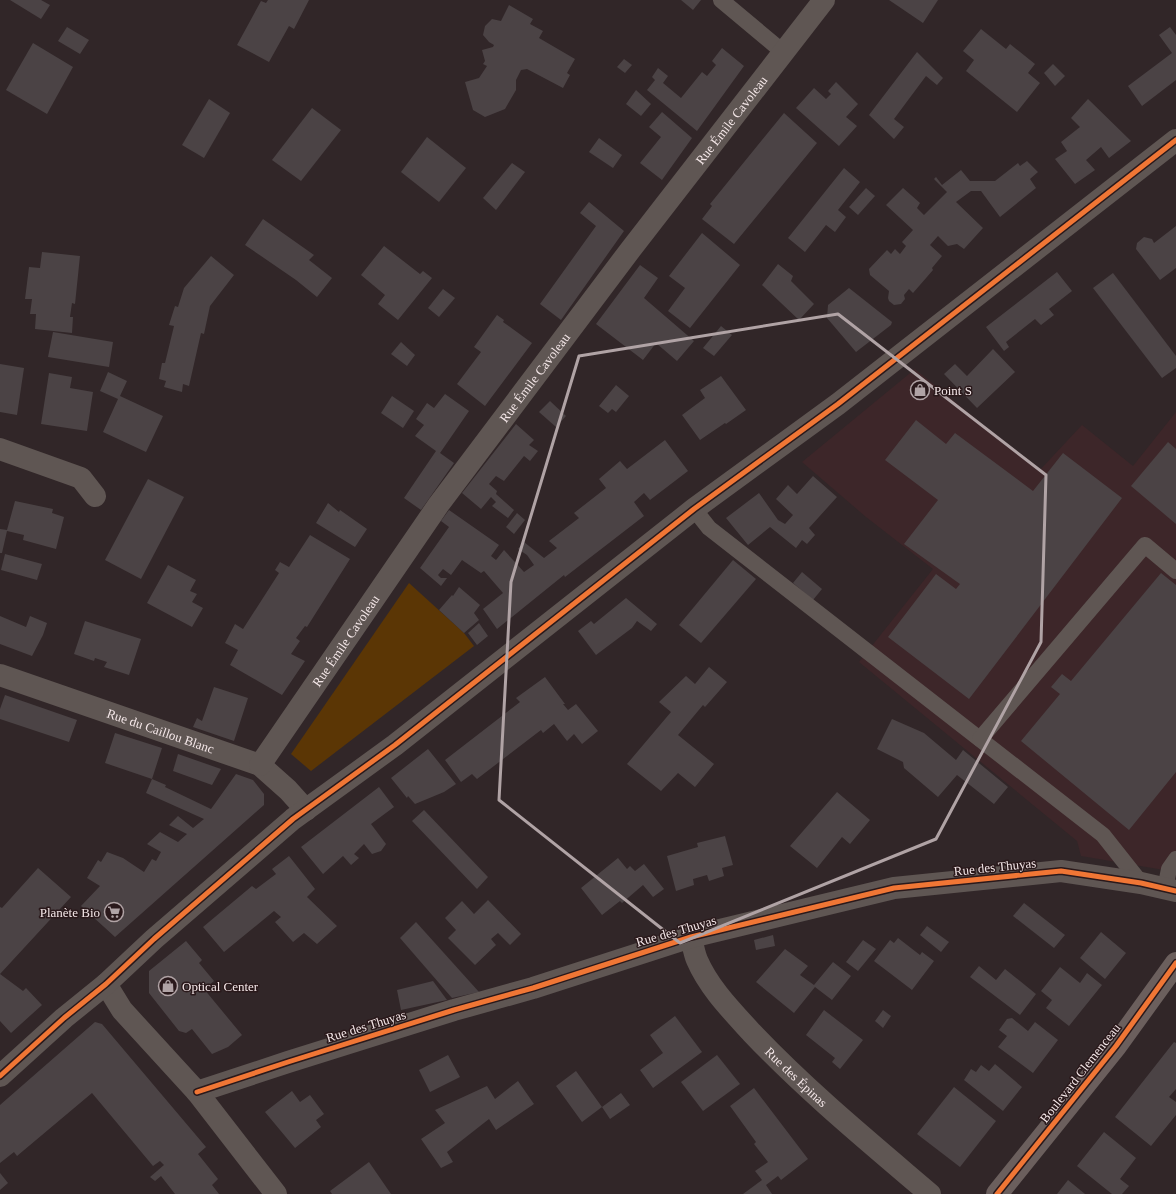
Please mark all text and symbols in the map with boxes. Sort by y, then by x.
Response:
street label: Rue Émile Cavoleau [692,72,770,167]
street label: Rue Émile Cavoleau [496,329,573,425]
shop icon: Point S [909,379,931,401]
place label: Point S [934,383,972,398]
street label: Rue Émile Cavoleau [309,591,382,689]
street label: Rue du Caillou Blanc [105,705,216,756]
street label: Rue des Thuyas [953,855,1037,879]
supermarket icon: Planète Bio [103,901,125,923]
place label: Planète Bio [40,905,100,920]
street label: Rue des Thuyas [634,912,718,950]
shop icon: Optical Center [157,975,179,997]
place label: Optical Center [182,979,259,994]
street label: Rue des Thuyas [324,1007,408,1045]
street label: Boulevard Clemenceau [1037,1020,1124,1126]
street label: Rue des Épinas [762,1044,831,1110]

